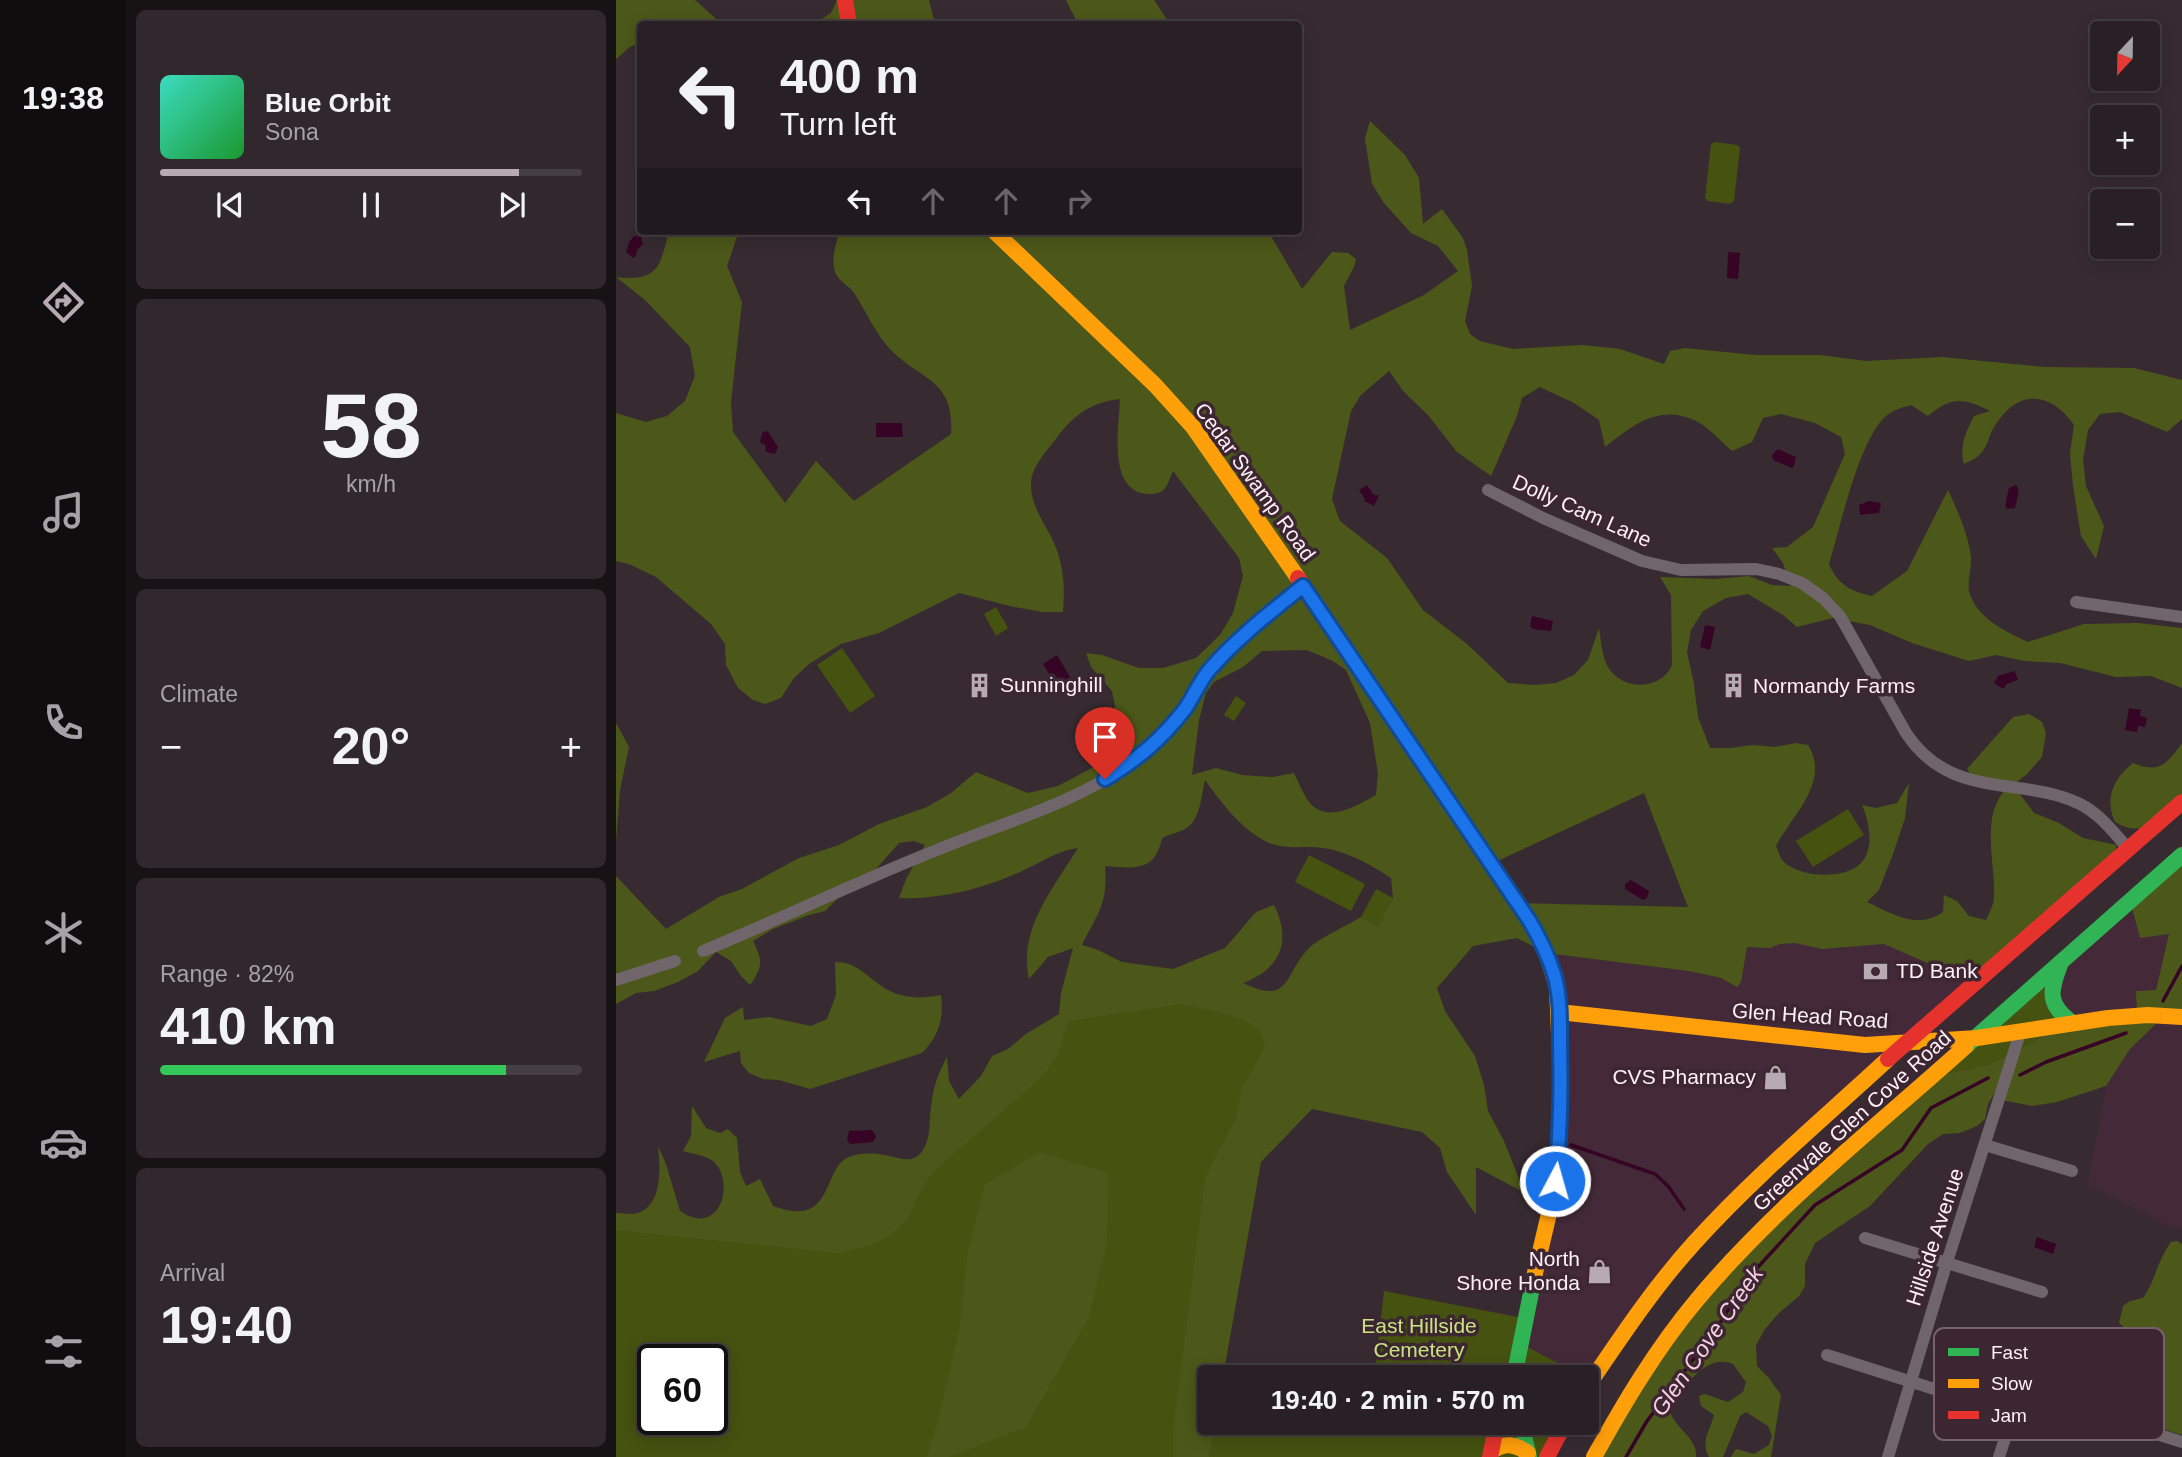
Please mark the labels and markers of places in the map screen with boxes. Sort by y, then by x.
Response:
building icon: Sunninghill [966,671,994,699]
building icon: Normandy Farms [1719,672,1747,700]
place label: Sunninghill [1000,673,1103,696]
place label: Normandy Farms [1753,674,1915,697]
pin [1075,707,1135,779]
bank icon: TD Bank [1862,957,1890,985]
place label: TD Bank [1896,959,1978,982]
shop icon: CVS Pharmacy [1762,1063,1790,1091]
place label: CVS Pharmacy [1612,1065,1756,1088]
place label: North Shore Honda [1456,1247,1580,1294]
shop icon: North Shore Honda [1586,1257,1614,1285]

